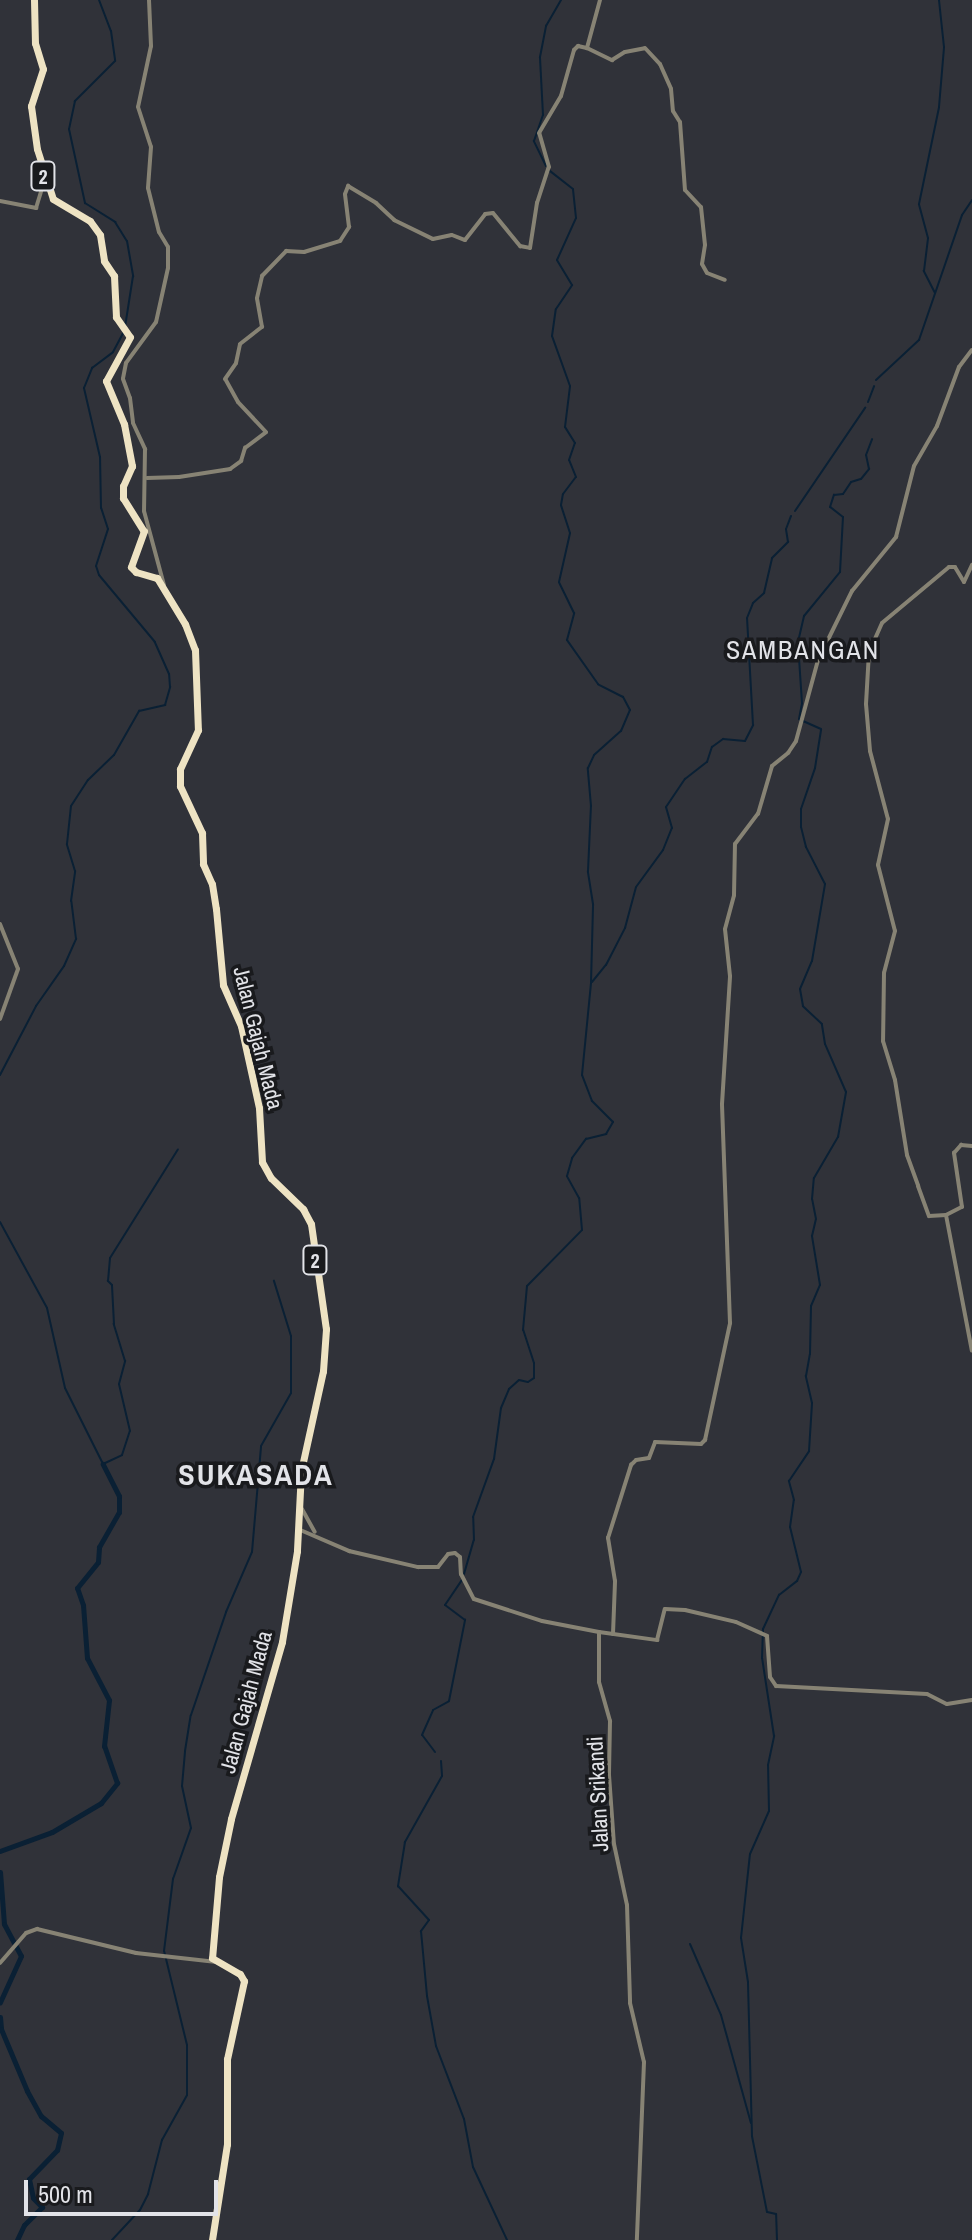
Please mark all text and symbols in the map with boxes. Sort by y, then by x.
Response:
road number: 2 [29,160,57,192]
district label: SAMBANGAN [726,634,880,666]
street label: Jalan Gajah Mada [227,964,289,1112]
road number: 2 [301,1244,329,1276]
district label: SUKASADA [178,1456,334,1492]
street label: Jalan Gajah Mada [214,1628,278,1776]
street label: Jalan Srikandi [582,1736,614,1852]
scale bar [28,2164,222,2214]
text: 500 m [38,2178,93,2210]

